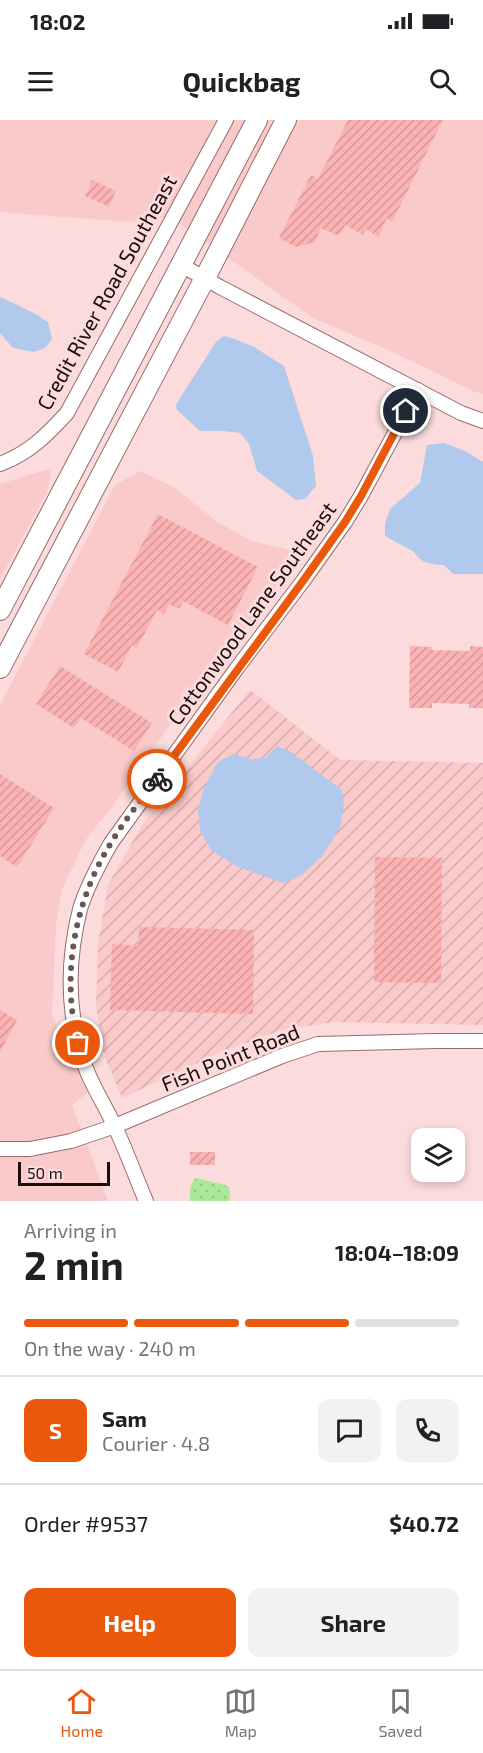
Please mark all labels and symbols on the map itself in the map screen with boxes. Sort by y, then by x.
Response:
street label: Credit River Road Southeast [31,170,181,414]
pin [380,385,431,436]
street label: Cottonwood Lane Southeast [162,497,340,729]
courier [127,749,187,809]
pin [52,1017,103,1068]
street label: Fish Point Road [157,1018,303,1096]
scale bar [18,1159,110,1186]

